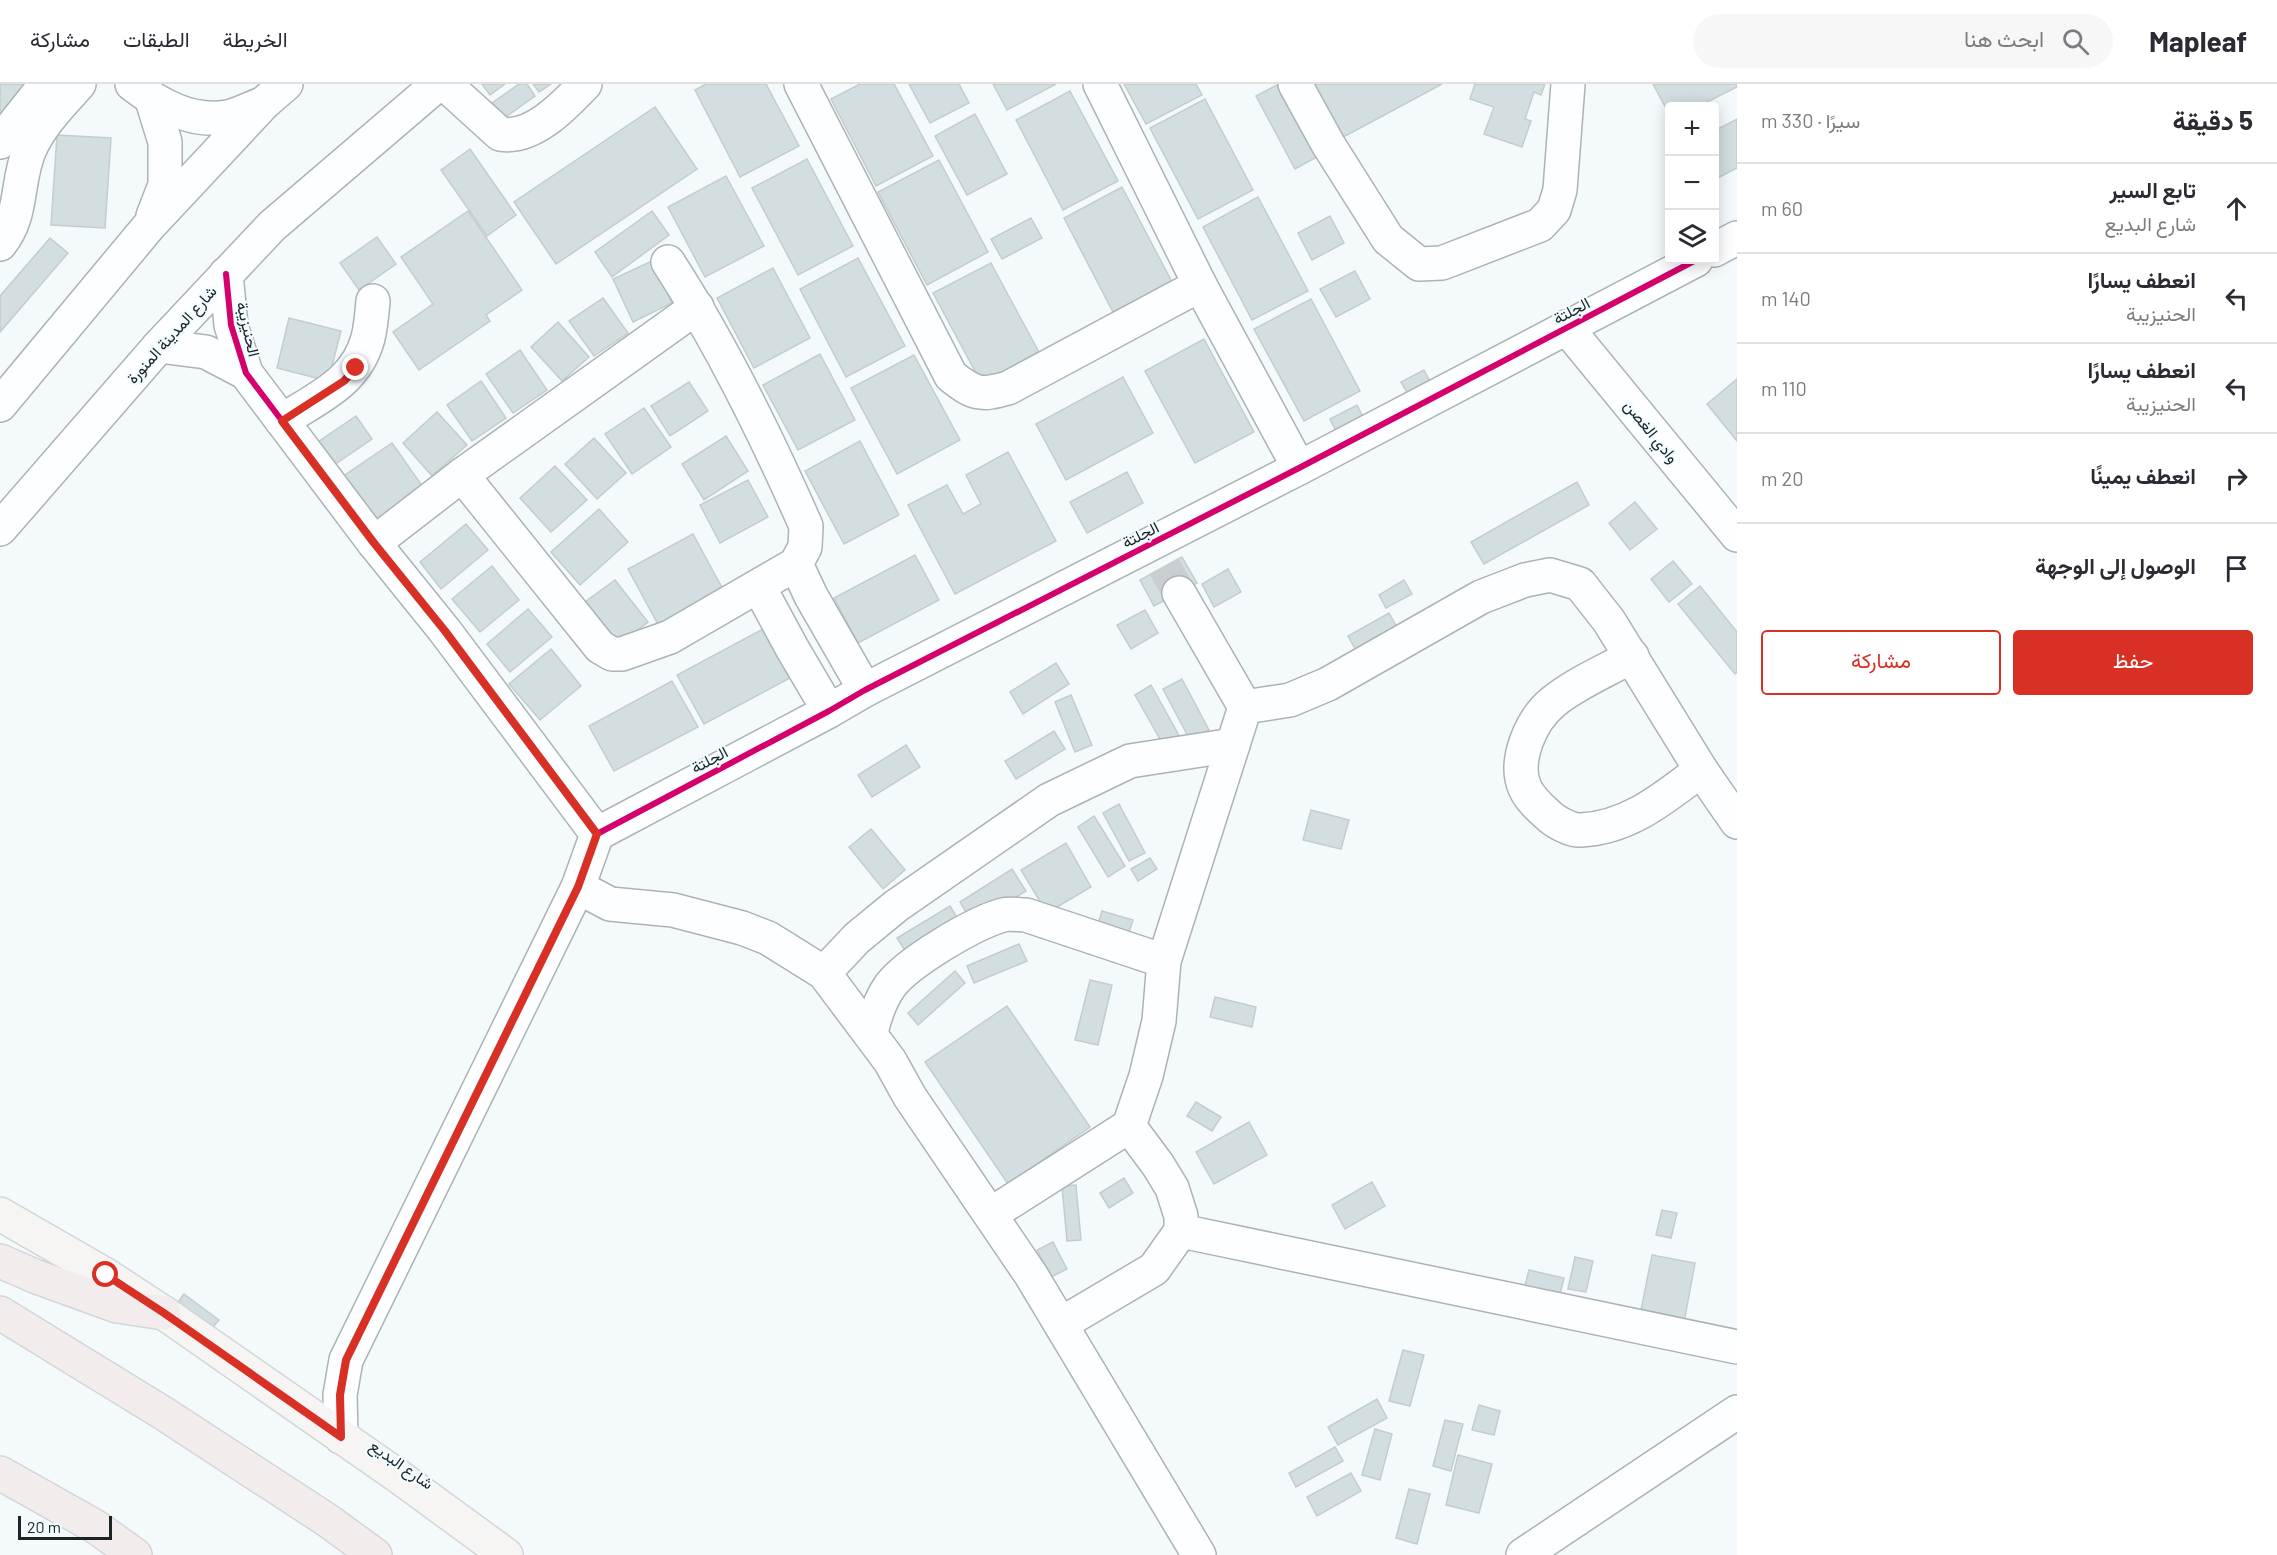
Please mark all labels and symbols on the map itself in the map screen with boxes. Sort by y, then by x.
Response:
street label: شارع المدينة المنورة [122,281,222,389]
street label: الجلتة [1549,293,1593,328]
street label: الحنيزيبة [231,300,265,359]
route end [342,354,368,380]
street label: وادي الغصن [1617,396,1683,470]
street label: الجلتة [1118,517,1162,552]
street label: الجلتة [687,742,731,777]
route start [92,1261,118,1287]
street label: شارع البديع [365,1435,437,1495]
scale bar [18,1513,112,1540]

